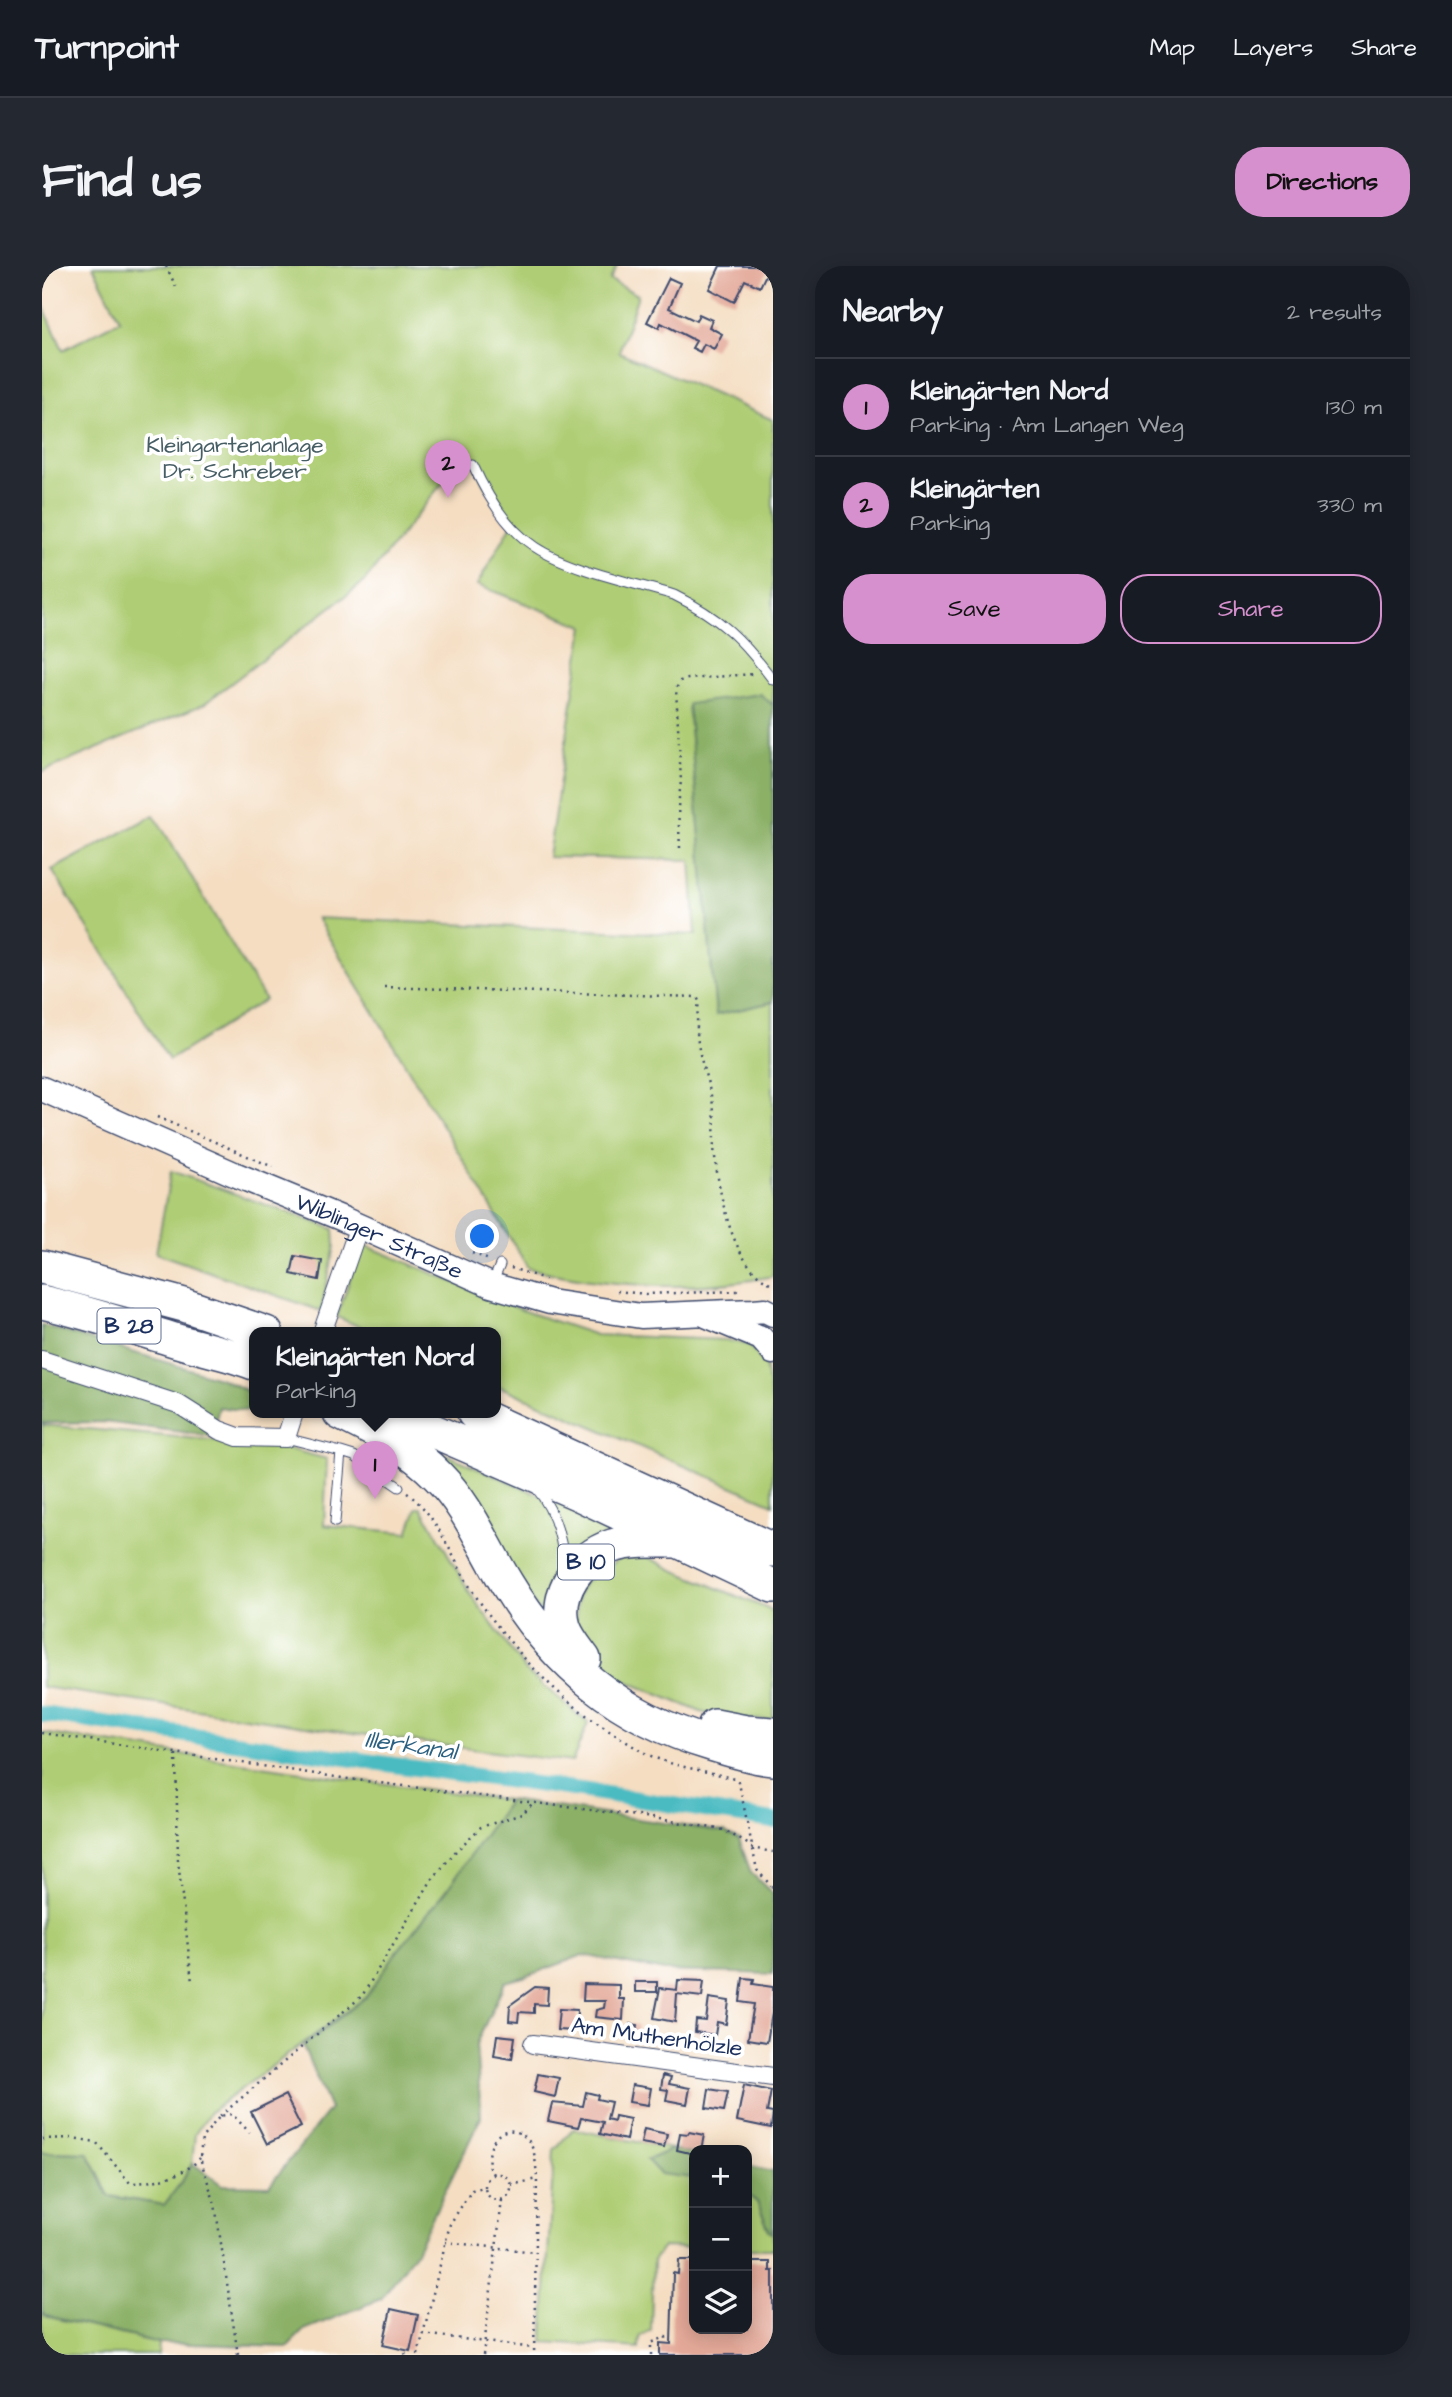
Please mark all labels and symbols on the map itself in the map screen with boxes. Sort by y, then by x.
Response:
park label: Kleingartenanlage Dr. Schreber [146,429,324,487]
pin: 2 [425,440,471,498]
street label: Wiblinger Straße [290,1186,468,1288]
your location [465,1219,499,1253]
road number: B 28 [98,1308,161,1344]
pin: 1 [352,1441,398,1499]
road number: B 10 [558,1544,614,1580]
water label: Illerkanal [363,1723,462,1770]
street label: Am Muthenhölzle [569,2009,745,2065]

